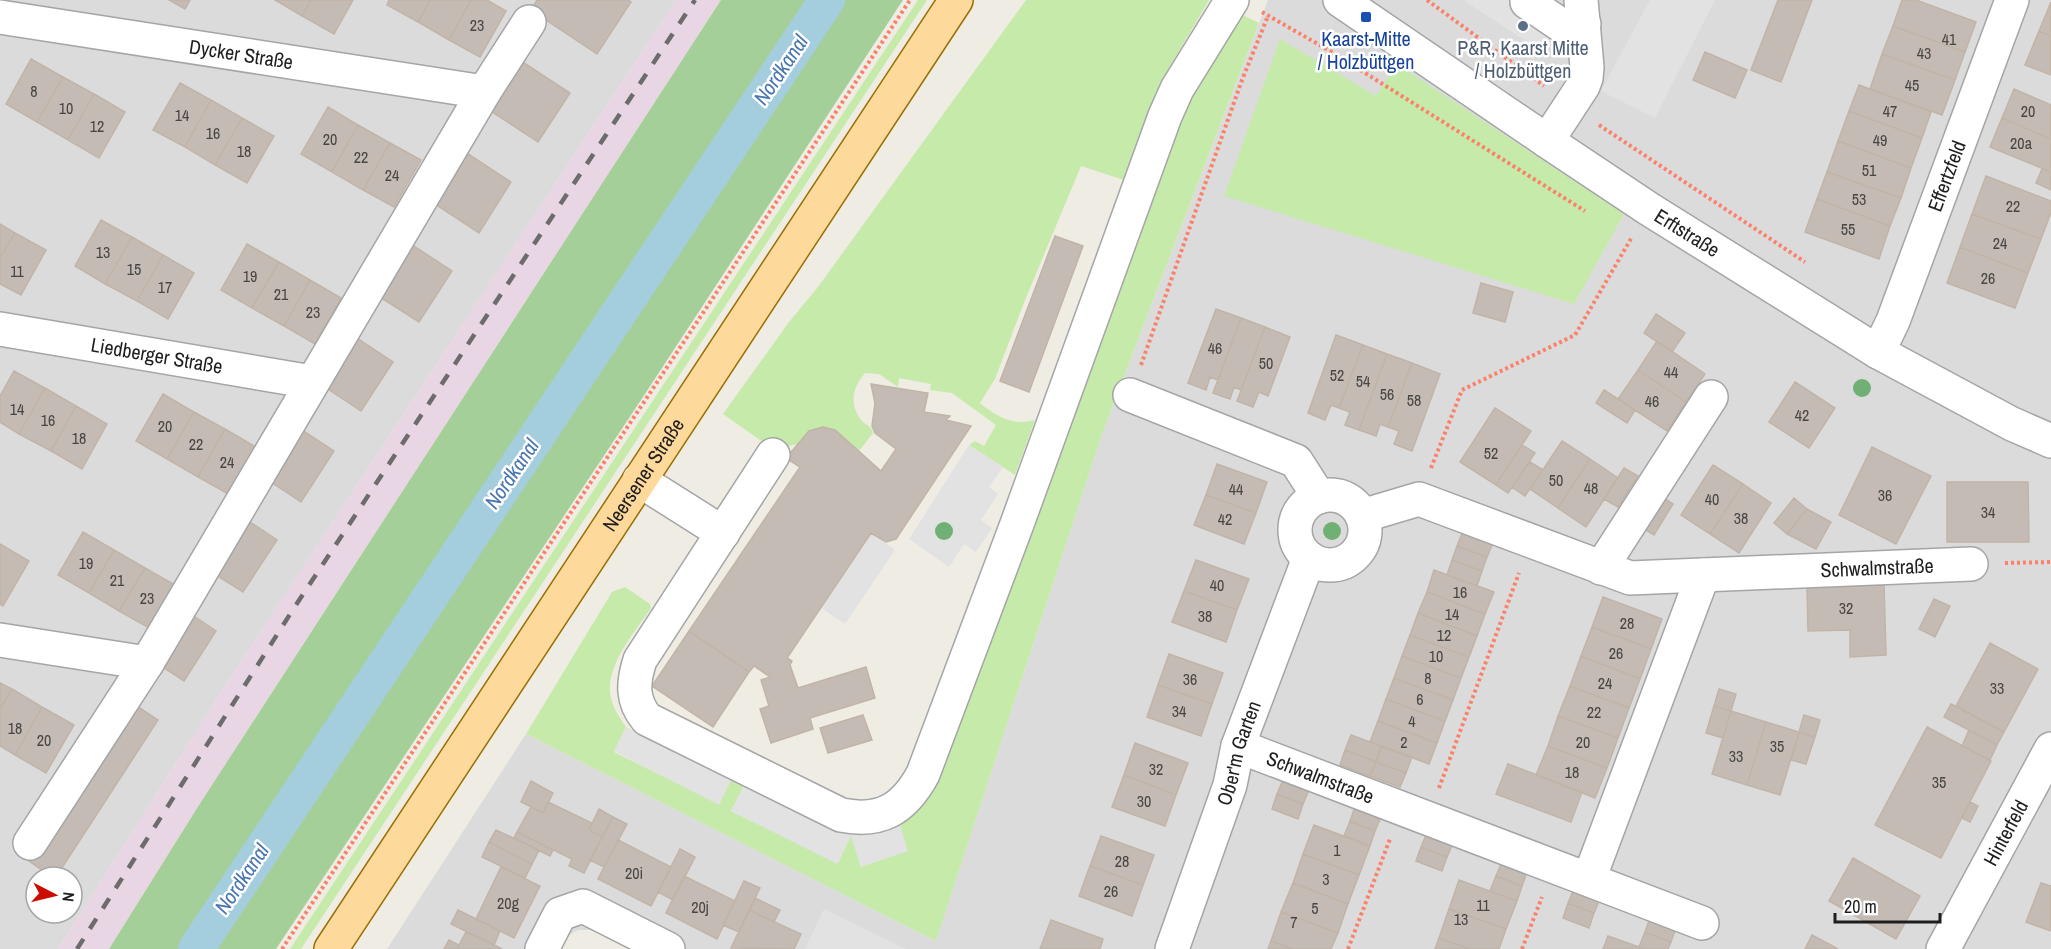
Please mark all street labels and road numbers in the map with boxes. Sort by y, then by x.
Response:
street label: Dycker Straße [187,32,295,75]
street label: Effertzfeld [1921,137,1972,215]
street label: Erftstraße [1650,202,1725,263]
street label: Liedberger Straße [89,331,225,380]
street label: Neersener Straße [596,412,690,536]
street label: Schwalmstraße [1820,552,1934,583]
street label: Ober'm Garten [1210,697,1267,809]
street label: Schwalmstraße [1263,744,1378,810]
street label: Hinterfeld [1976,795,2034,870]

